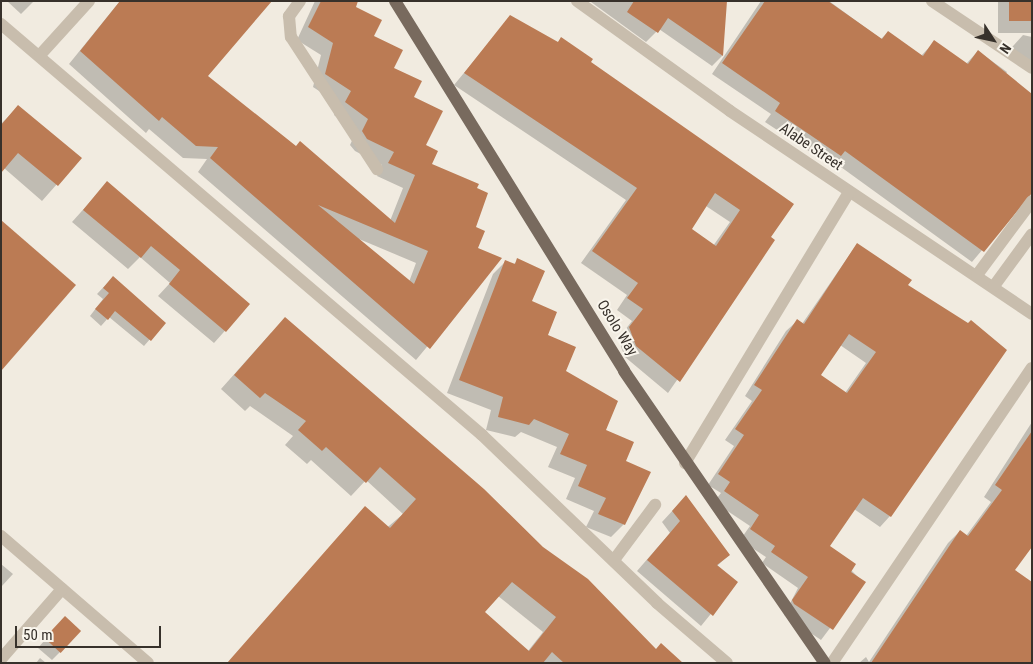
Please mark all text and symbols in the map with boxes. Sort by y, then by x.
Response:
north arrow [968,15,1018,65]
text: N [996,40,1014,57]
street label: Alabe Street [776,119,846,175]
street label: Osolo Way [593,297,641,359]
scale bar [18,616,164,648]
text: 50 m [23,626,53,644]

